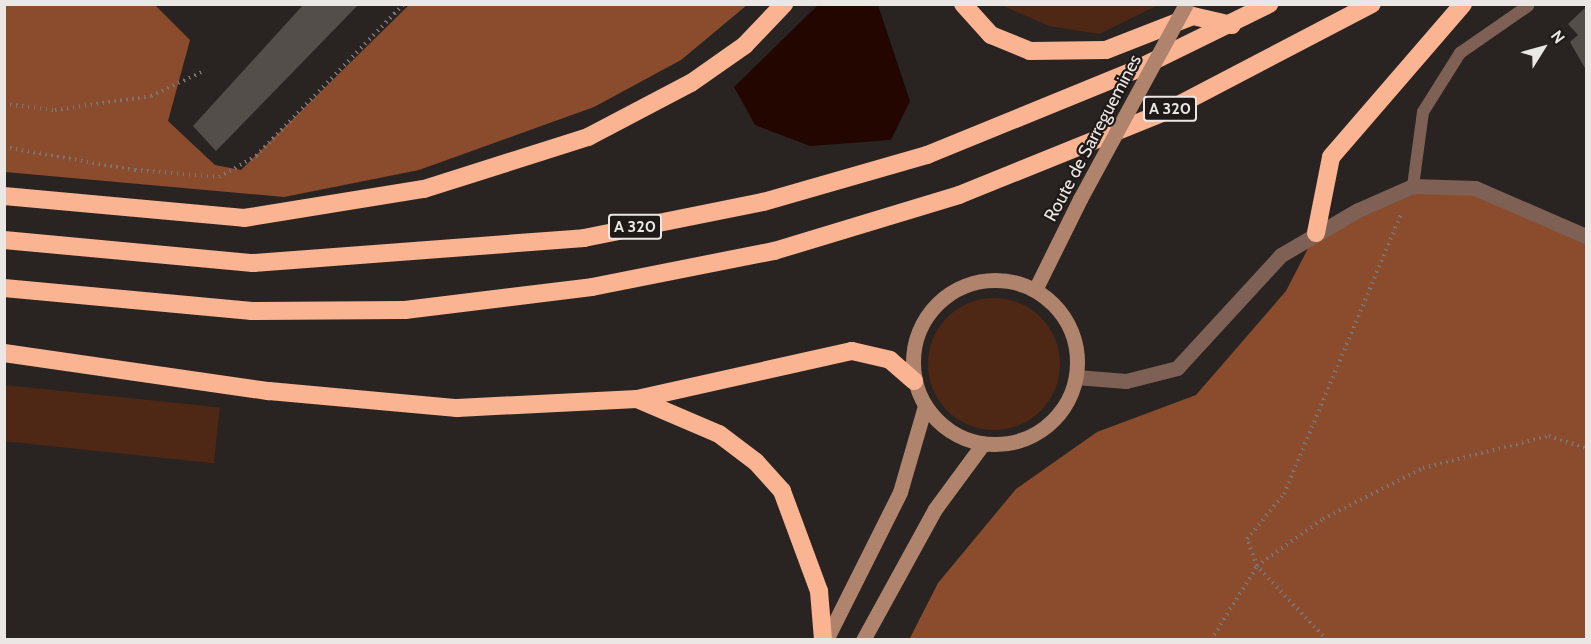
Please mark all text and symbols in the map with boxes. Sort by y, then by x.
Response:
north arrow [1513,18,1573,78]
text: N [1547,27,1569,47]
street label: Route de Sarreguemines [1040,51,1146,225]
road number: A 320 [1143,96,1197,122]
road number: A 320 [608,214,662,240]

